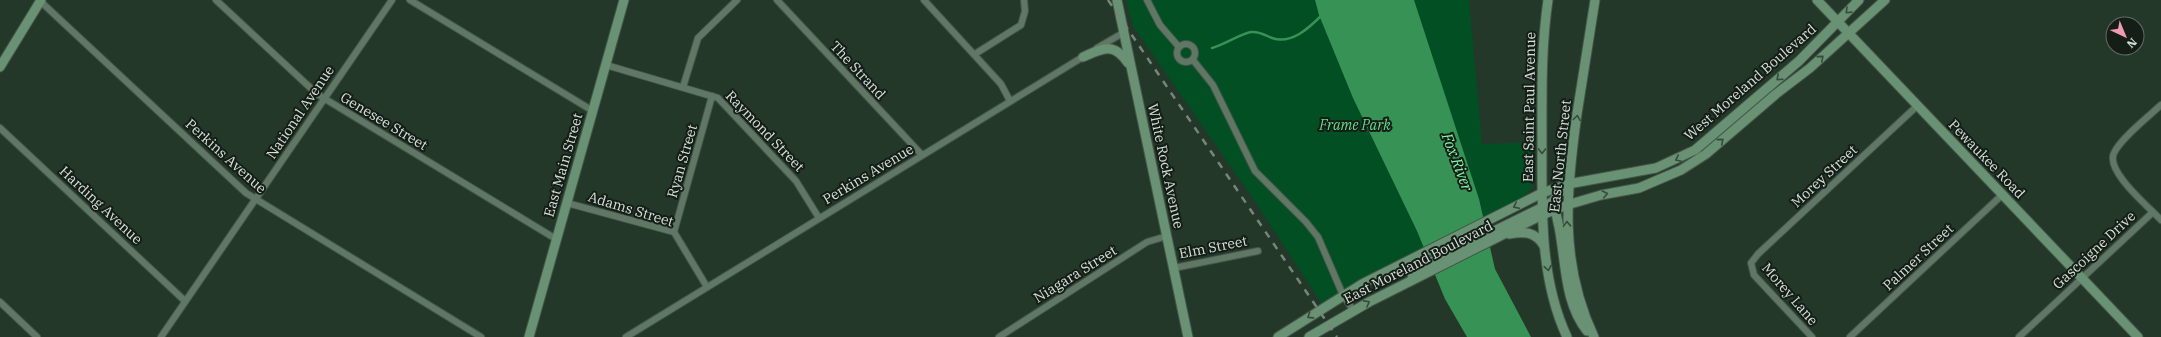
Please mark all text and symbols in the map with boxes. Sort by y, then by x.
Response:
one-way arrow [1845,6,1853,14]
north arrow [2105,16,2145,56]
street label: West Moreland Boulevard [1680,19,1820,144]
street label: East Saint Paul Avenue [1519,32,1539,182]
text: N [2124,35,2140,51]
street label: The Strand [826,37,890,103]
one-way arrow [1817,56,1824,63]
street label: National Avenue [262,62,338,162]
one-way arrow [1776,74,1784,81]
street label: Raymond Street [722,87,808,175]
street label: Genesee Street [337,88,431,154]
street label: East North Street [1545,99,1575,213]
street label: White Rock Avenue [1144,102,1188,230]
street label: East Main Street [540,111,586,219]
one-way arrow [1572,114,1581,121]
street label: Perkins Avenue [182,115,270,197]
park label: Frame Park [1318,116,1391,134]
street label: Pewaukee Road [1945,116,2029,203]
street label: Ryan Street [663,122,701,200]
water label: Fox River [1437,129,1477,194]
one-way arrow [1716,138,1724,145]
street label: Perkins Avenue [819,140,917,208]
street label: Morey Street [1787,141,1861,211]
one-way arrow [1538,148,1546,154]
one-way arrow [1675,154,1682,162]
street label: Harding Avenue [56,162,146,248]
street label: Adams Street [586,187,676,231]
one-way arrow [1602,191,1608,199]
one-way arrow [1512,201,1520,209]
street label: Gascoigne Drive [2049,207,2139,293]
street label: East Moreland Boulevard [1340,216,1496,308]
street label: Palmer Street [1879,220,1957,294]
one-way arrow [1563,221,1572,227]
street label: Elm Street [1177,232,1249,262]
street label: Niagara Street [1030,241,1120,307]
street label: Morey Lane [1758,259,1822,329]
one-way arrow [1543,265,1552,271]
one-way arrow [1363,300,1370,308]
one-way arrow [1307,311,1314,318]

